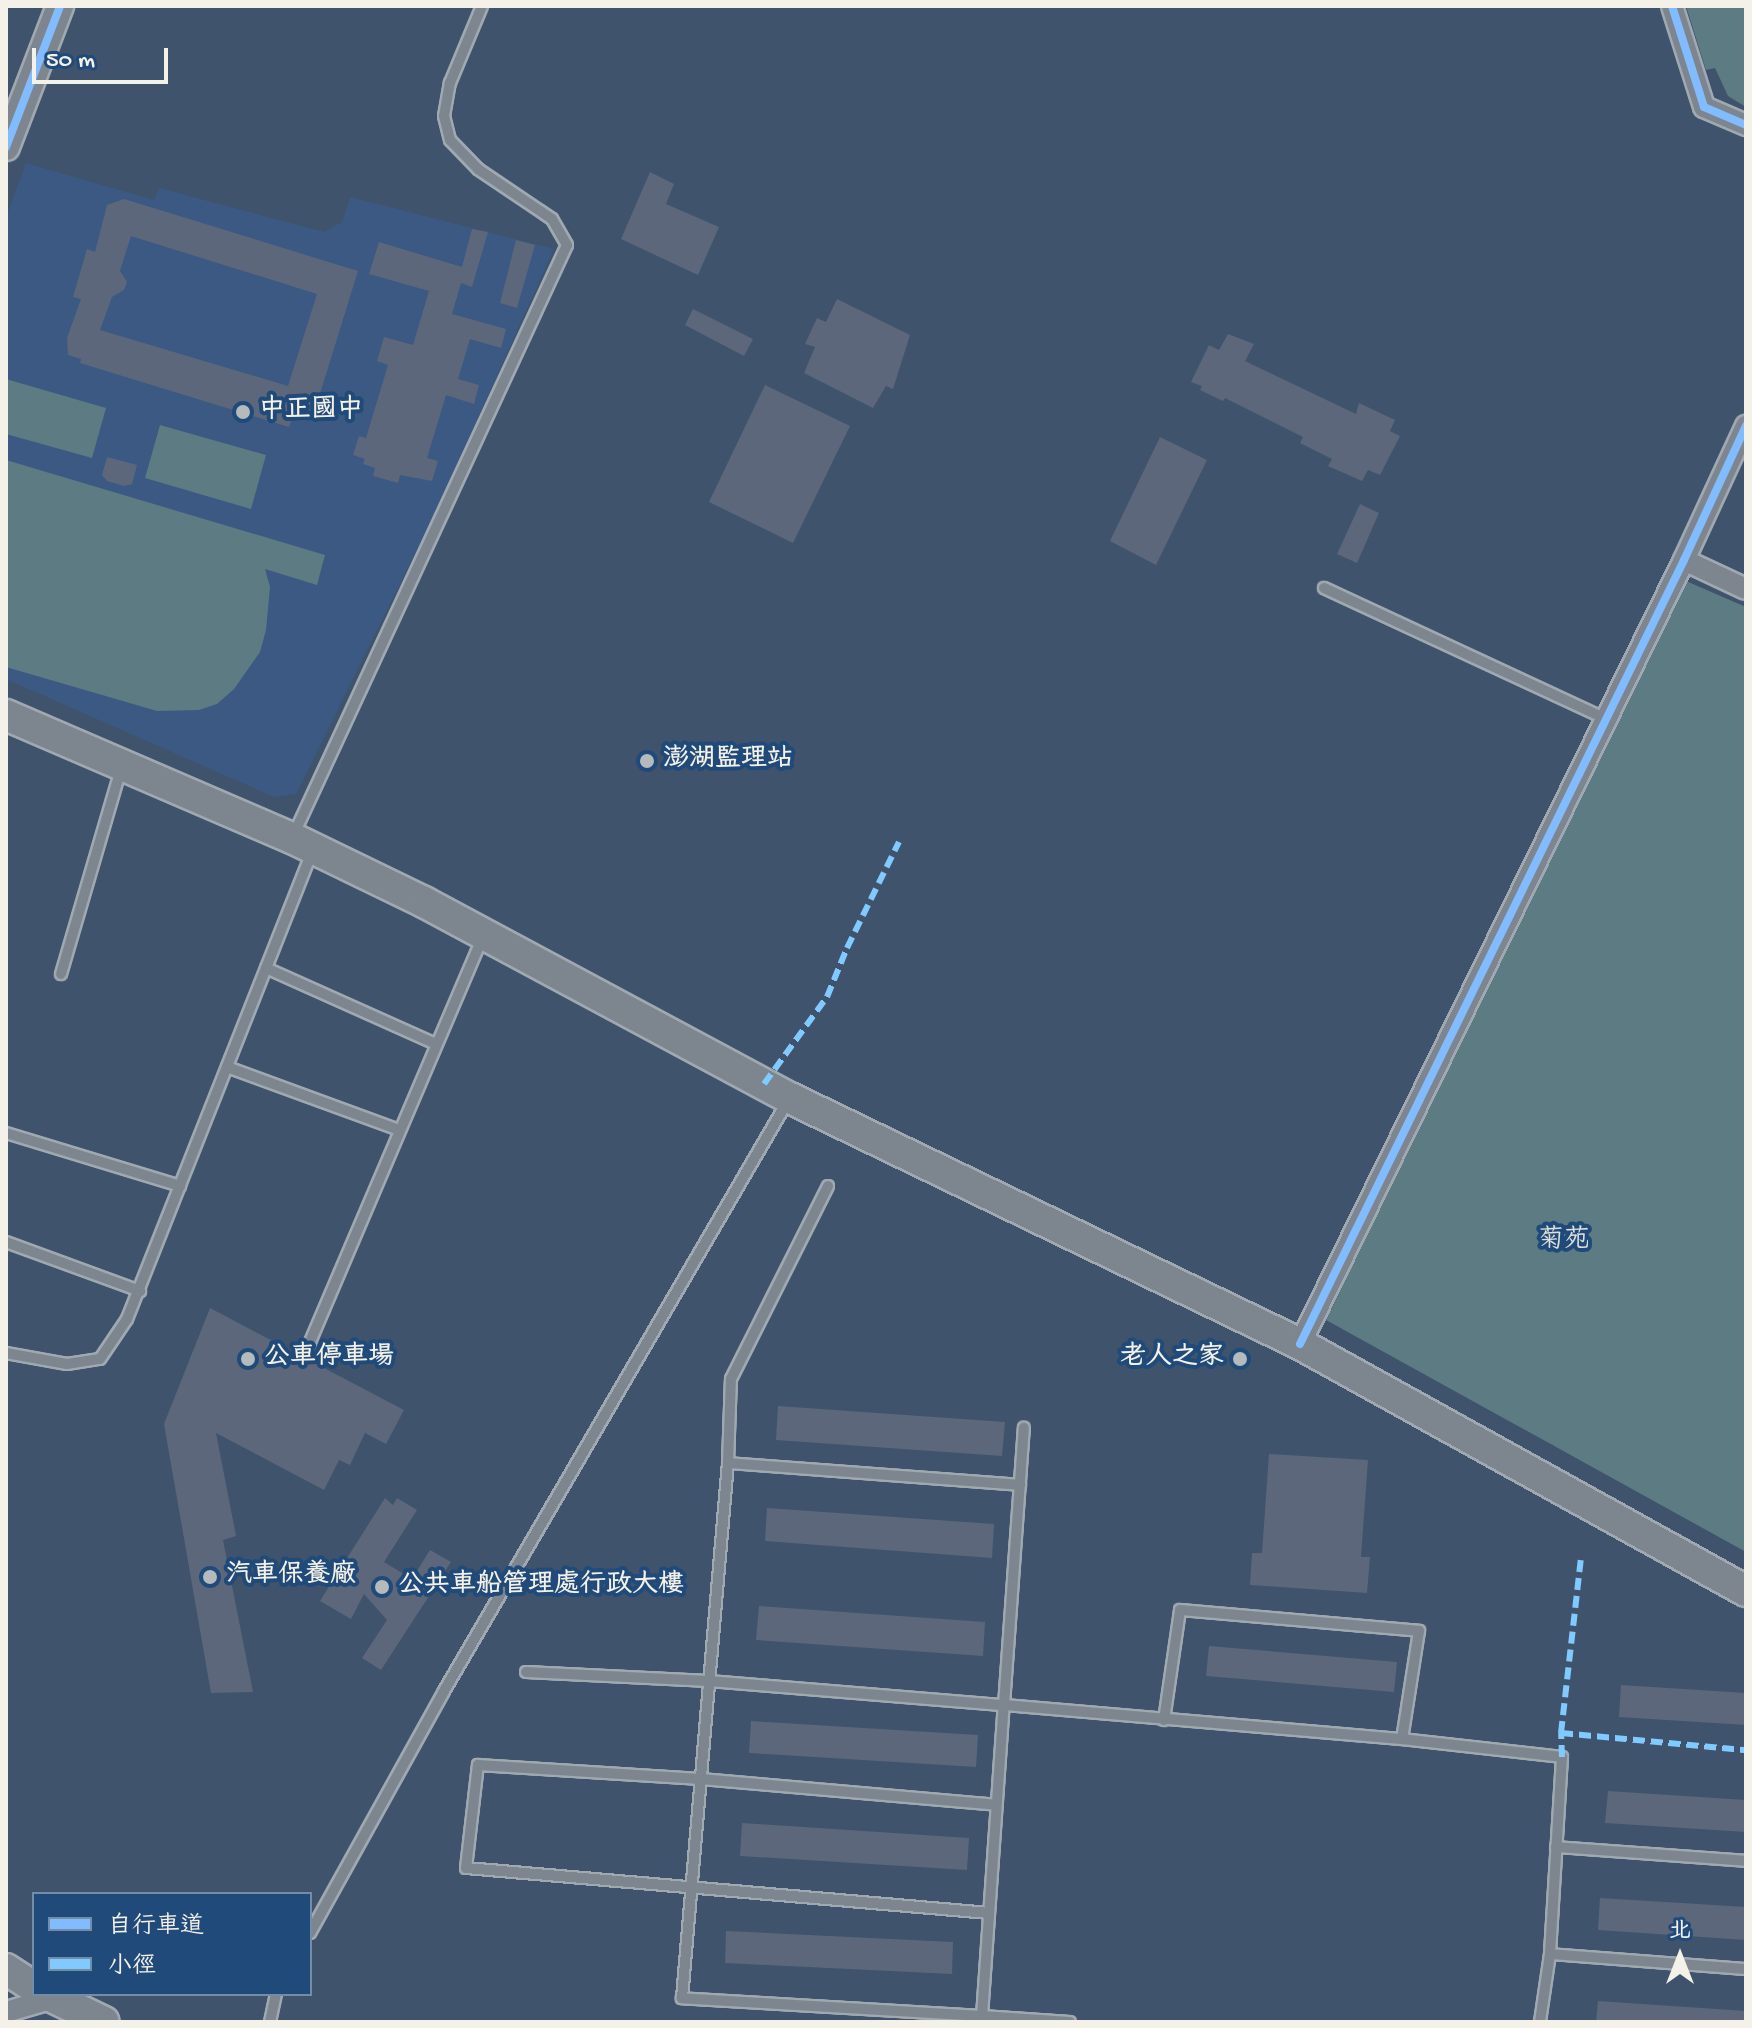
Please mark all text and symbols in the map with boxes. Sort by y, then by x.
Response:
scale bar [36,32,172,82]
text: 50 m [46,47,95,76]
place label: 中正國中 [259,396,363,428]
marker: 中正國中 [234,403,252,421]
place label: 澎湖監理站 [663,745,793,777]
marker: 澎湖監理站 [638,752,656,770]
park label: 菊苑 [1538,1226,1590,1258]
place label: 公車停車場 [264,1343,394,1375]
place label: 老人之家 [1120,1343,1224,1375]
marker: 公車停車場 [239,1350,257,1368]
marker: 老人之家 [1231,1350,1249,1368]
place label: 汽車保養廠 [226,1561,356,1593]
marker: 汽車保養廠 [201,1568,219,1586]
place label: 公共車船管理處行政大樓 [398,1571,684,1603]
marker: 公共車船管理處行政大樓 [373,1578,391,1596]
legend [32,1892,312,1996]
text: 自行車道 [108,1913,204,1942]
north arrow [1640,1916,1720,1996]
text: 北 [1669,1919,1691,1945]
text: 小徑 [108,1953,156,1982]

